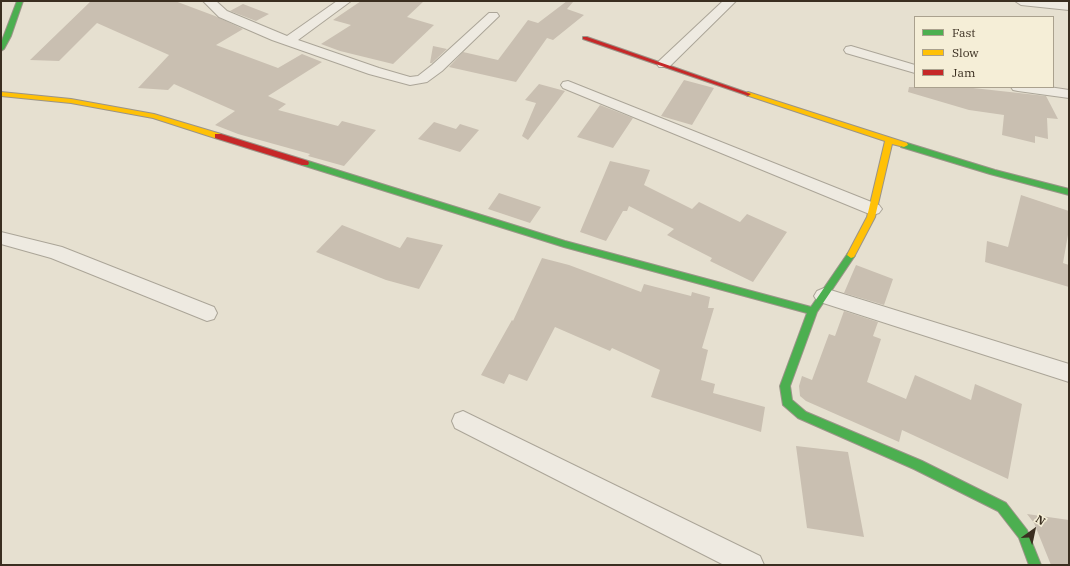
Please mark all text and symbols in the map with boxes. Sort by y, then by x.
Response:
legend [914,16,1054,88]
text: Fast [952,25,976,40]
text: Slow [952,45,979,60]
text: Jam [952,65,975,80]
north arrow [1014,510,1054,550]
text: N [1033,512,1048,528]

